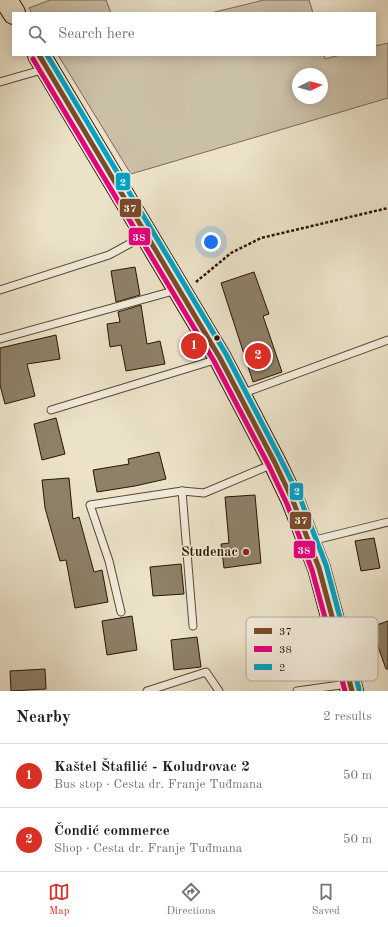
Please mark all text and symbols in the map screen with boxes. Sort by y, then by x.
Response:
search box [12,12,376,56]
icon: search [26,23,48,45]
text: Search here [58,27,135,42]
north arrow [292,68,328,104]
line badge: 2 [115,172,131,191]
text: 2 [120,178,126,189]
line badge: 37 [119,198,142,218]
text: 37 [124,204,136,215]
line badge: 38 [128,227,151,246]
your location [201,232,221,252]
text: 38 [133,233,145,244]
pin: 1 [181,331,207,361]
unlabelled marker [212,333,222,343]
pin: 2 [245,341,271,371]
line badge: 2 [289,482,304,501]
text: 2 [294,487,300,498]
line badge: 37 [289,511,312,530]
text: 37 [295,516,307,527]
line badge: 38 [293,540,316,559]
place label: Studenac [181,545,238,559]
text: 38 [298,546,310,557]
marker: Studenac [241,547,251,557]
legend [246,617,378,681]
text: 37 [279,627,292,638]
text: 38 [279,645,292,656]
text: 2 [279,663,285,674]
text: Nearby [16,709,71,726]
text: 2 results [323,710,372,723]
text: Kaštel Štafilić - Koludrovac 2 [54,760,250,775]
text: 1 [25,769,33,782]
text: 50 m [343,769,372,782]
text: Bus stop · Cesta dr. Franje Tuđmana [54,778,262,791]
text: Čondić commerce [54,824,170,839]
text: 2 [25,833,33,846]
text: 50 m [343,833,372,846]
text: Shop · Cesta dr. Franje Tuđmana [54,842,242,855]
tab: Map [48,881,70,919]
tab: Directions [167,881,215,919]
tab: Saved [312,881,340,919]

